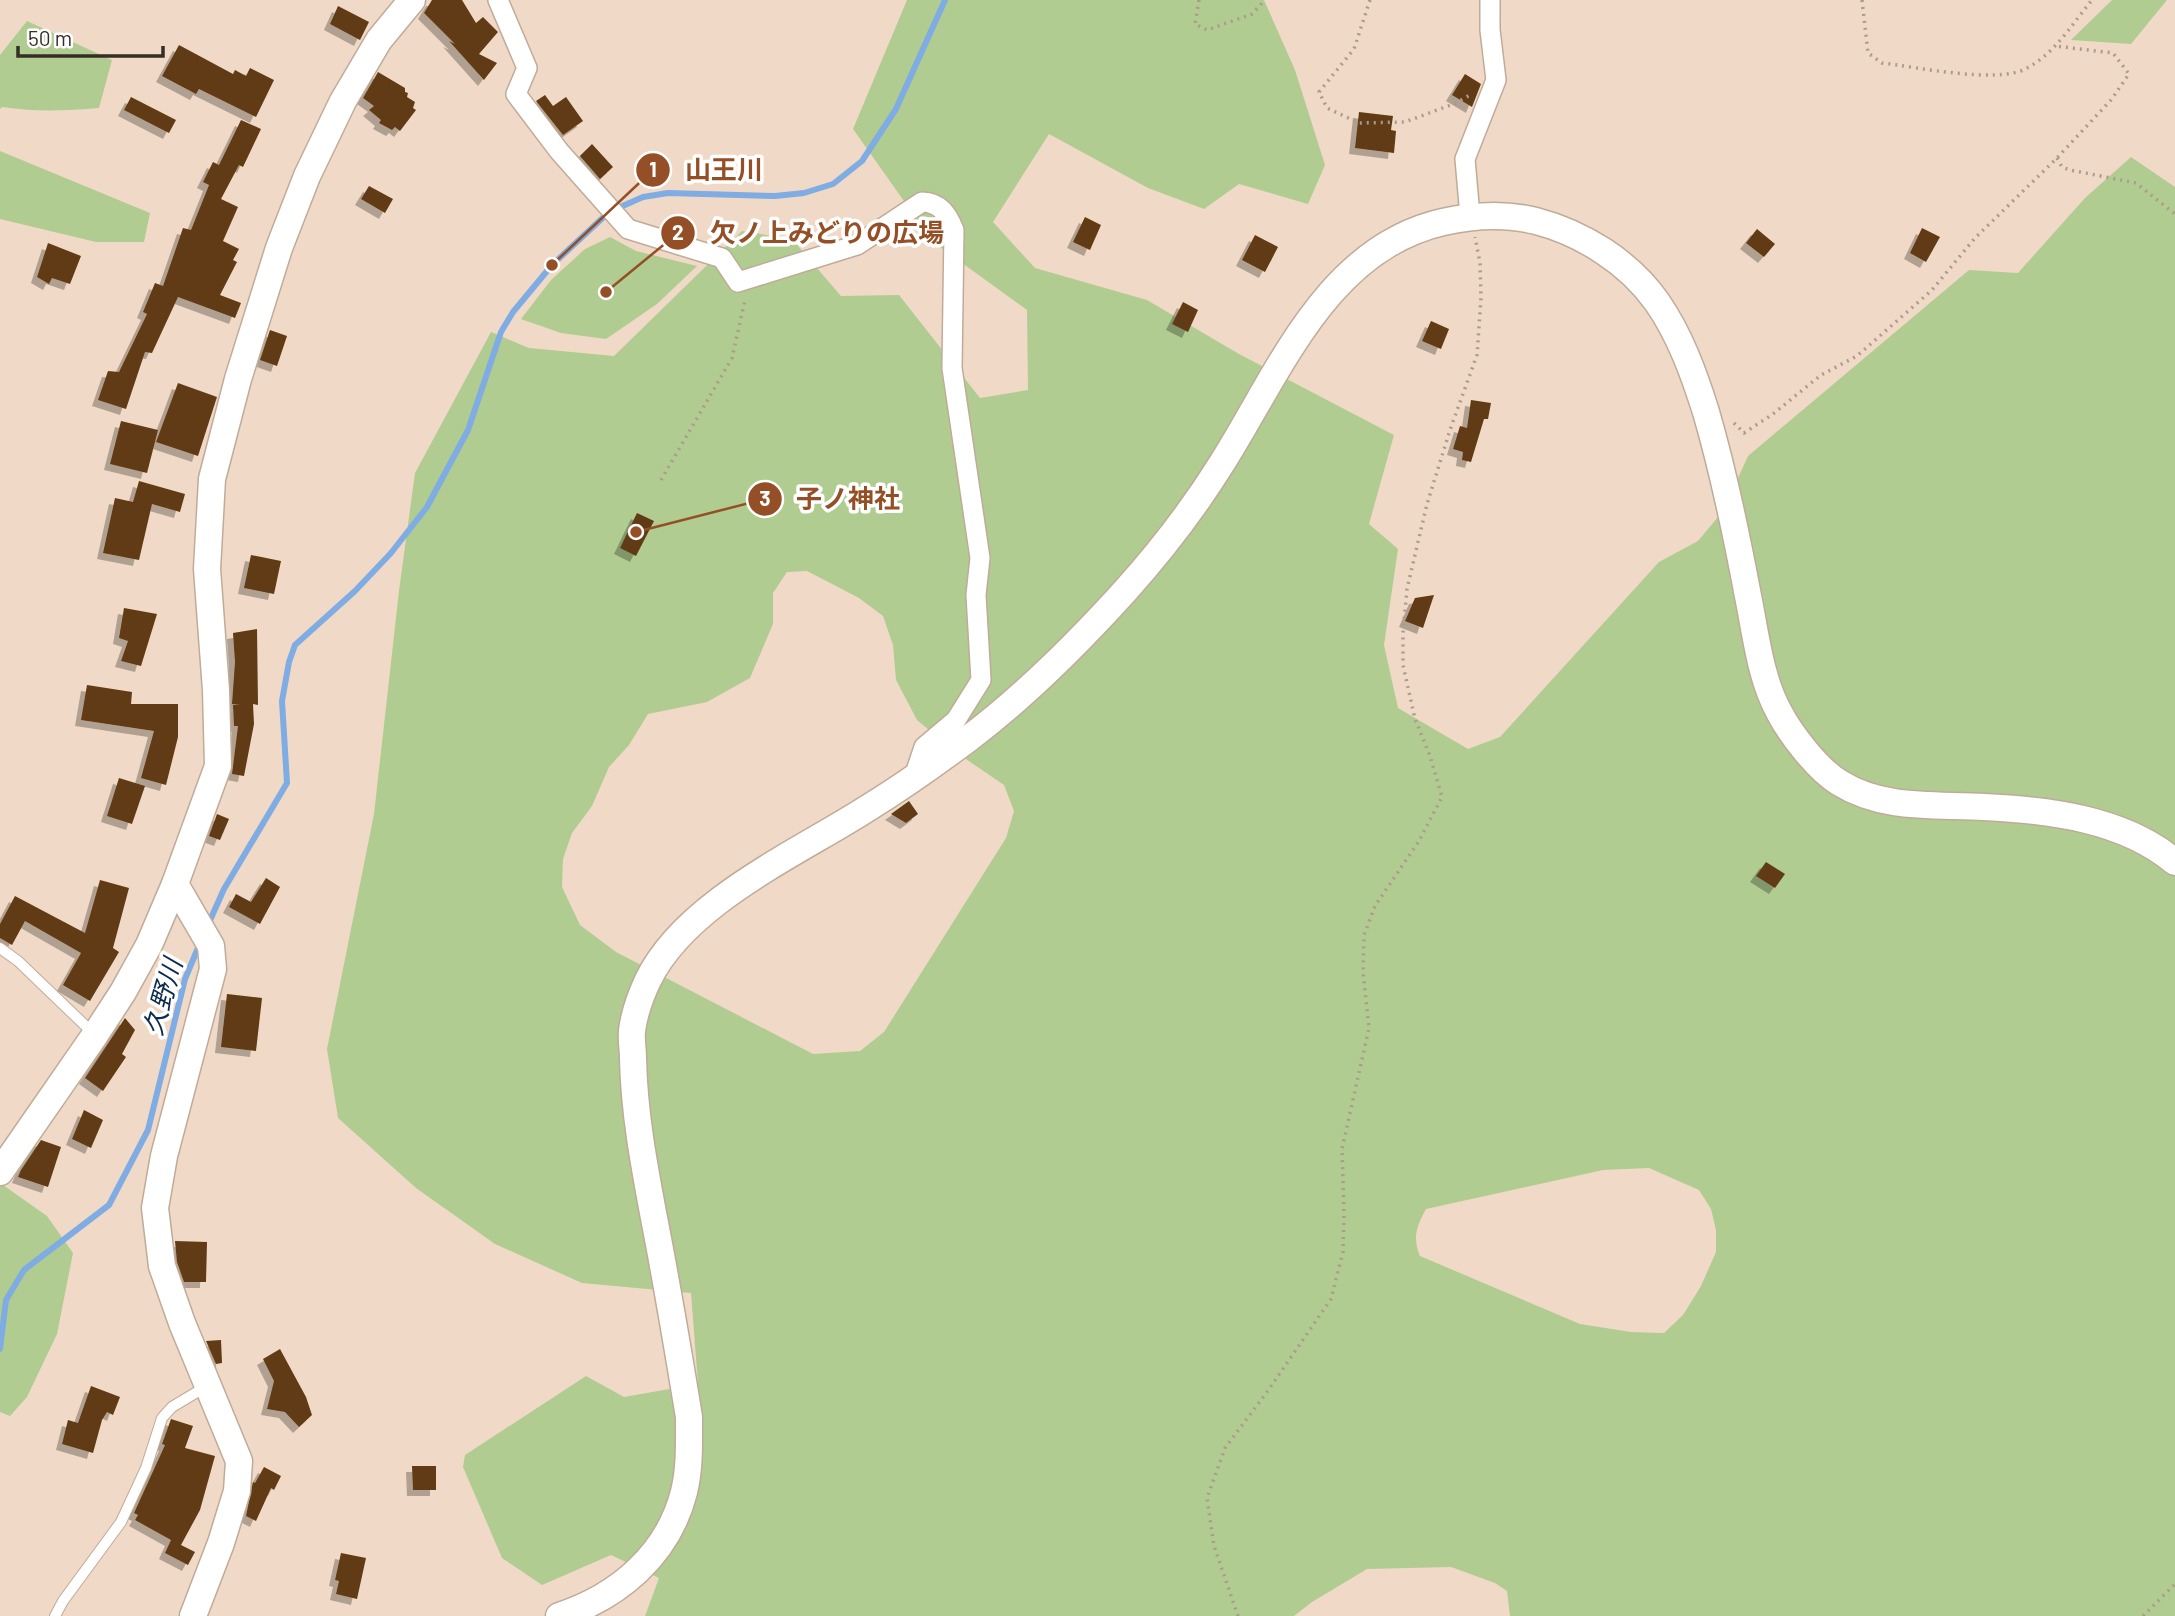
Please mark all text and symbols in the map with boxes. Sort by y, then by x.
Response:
scale bar [18,14,163,58]
text: 50 m [28,25,72,50]
callout: 山王川 [636,146,777,193]
text: 山王川 [685,153,763,184]
text: 1 [649,156,657,181]
callout: 欠ノ上みどりの広場 [661,209,958,256]
text: 欠ノ上みどりの広場 [710,216,944,247]
text: 2 [672,219,684,244]
callout: 子ノ神社 [747,475,914,522]
text: 子ノ神社 [796,482,900,513]
text: 3 [759,485,771,510]
water label: 久野川 [136,952,188,1038]

